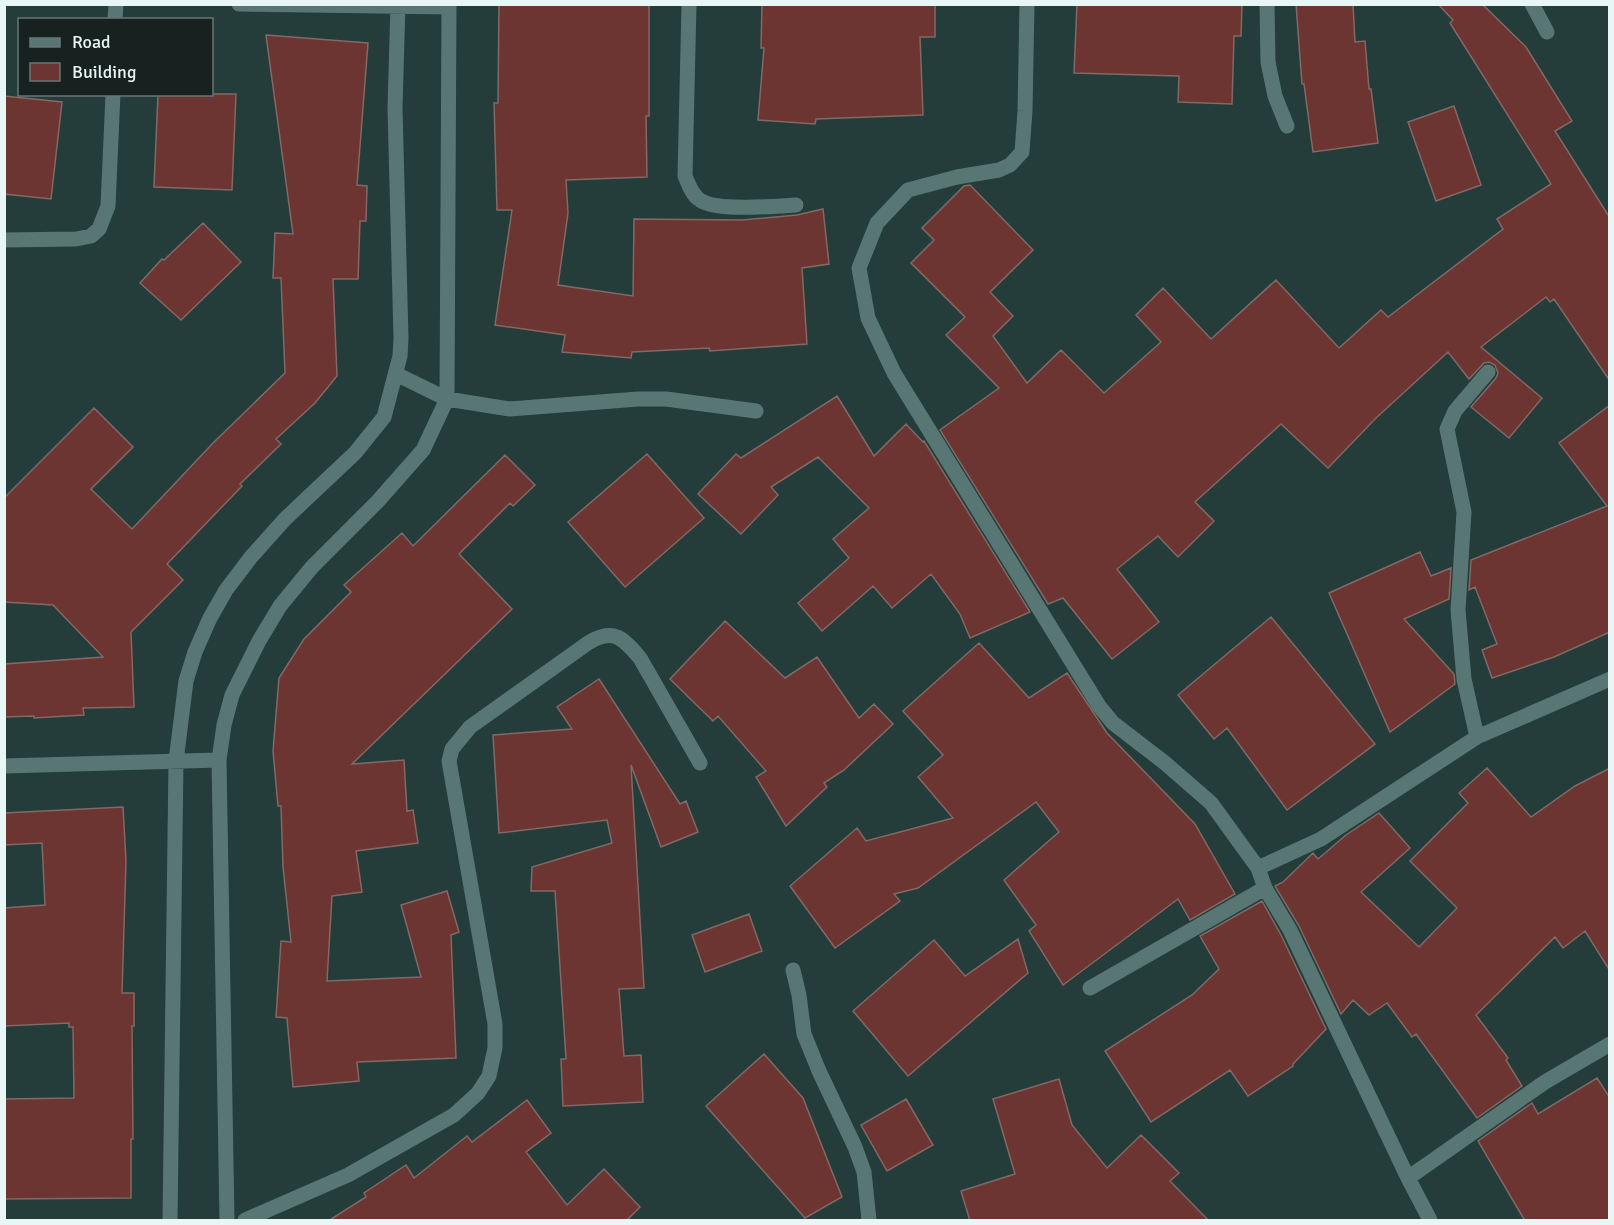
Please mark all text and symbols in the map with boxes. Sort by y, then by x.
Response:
legend [18,18,213,96]
text: Road [72,31,111,53]
text: Building [72,61,136,83]

